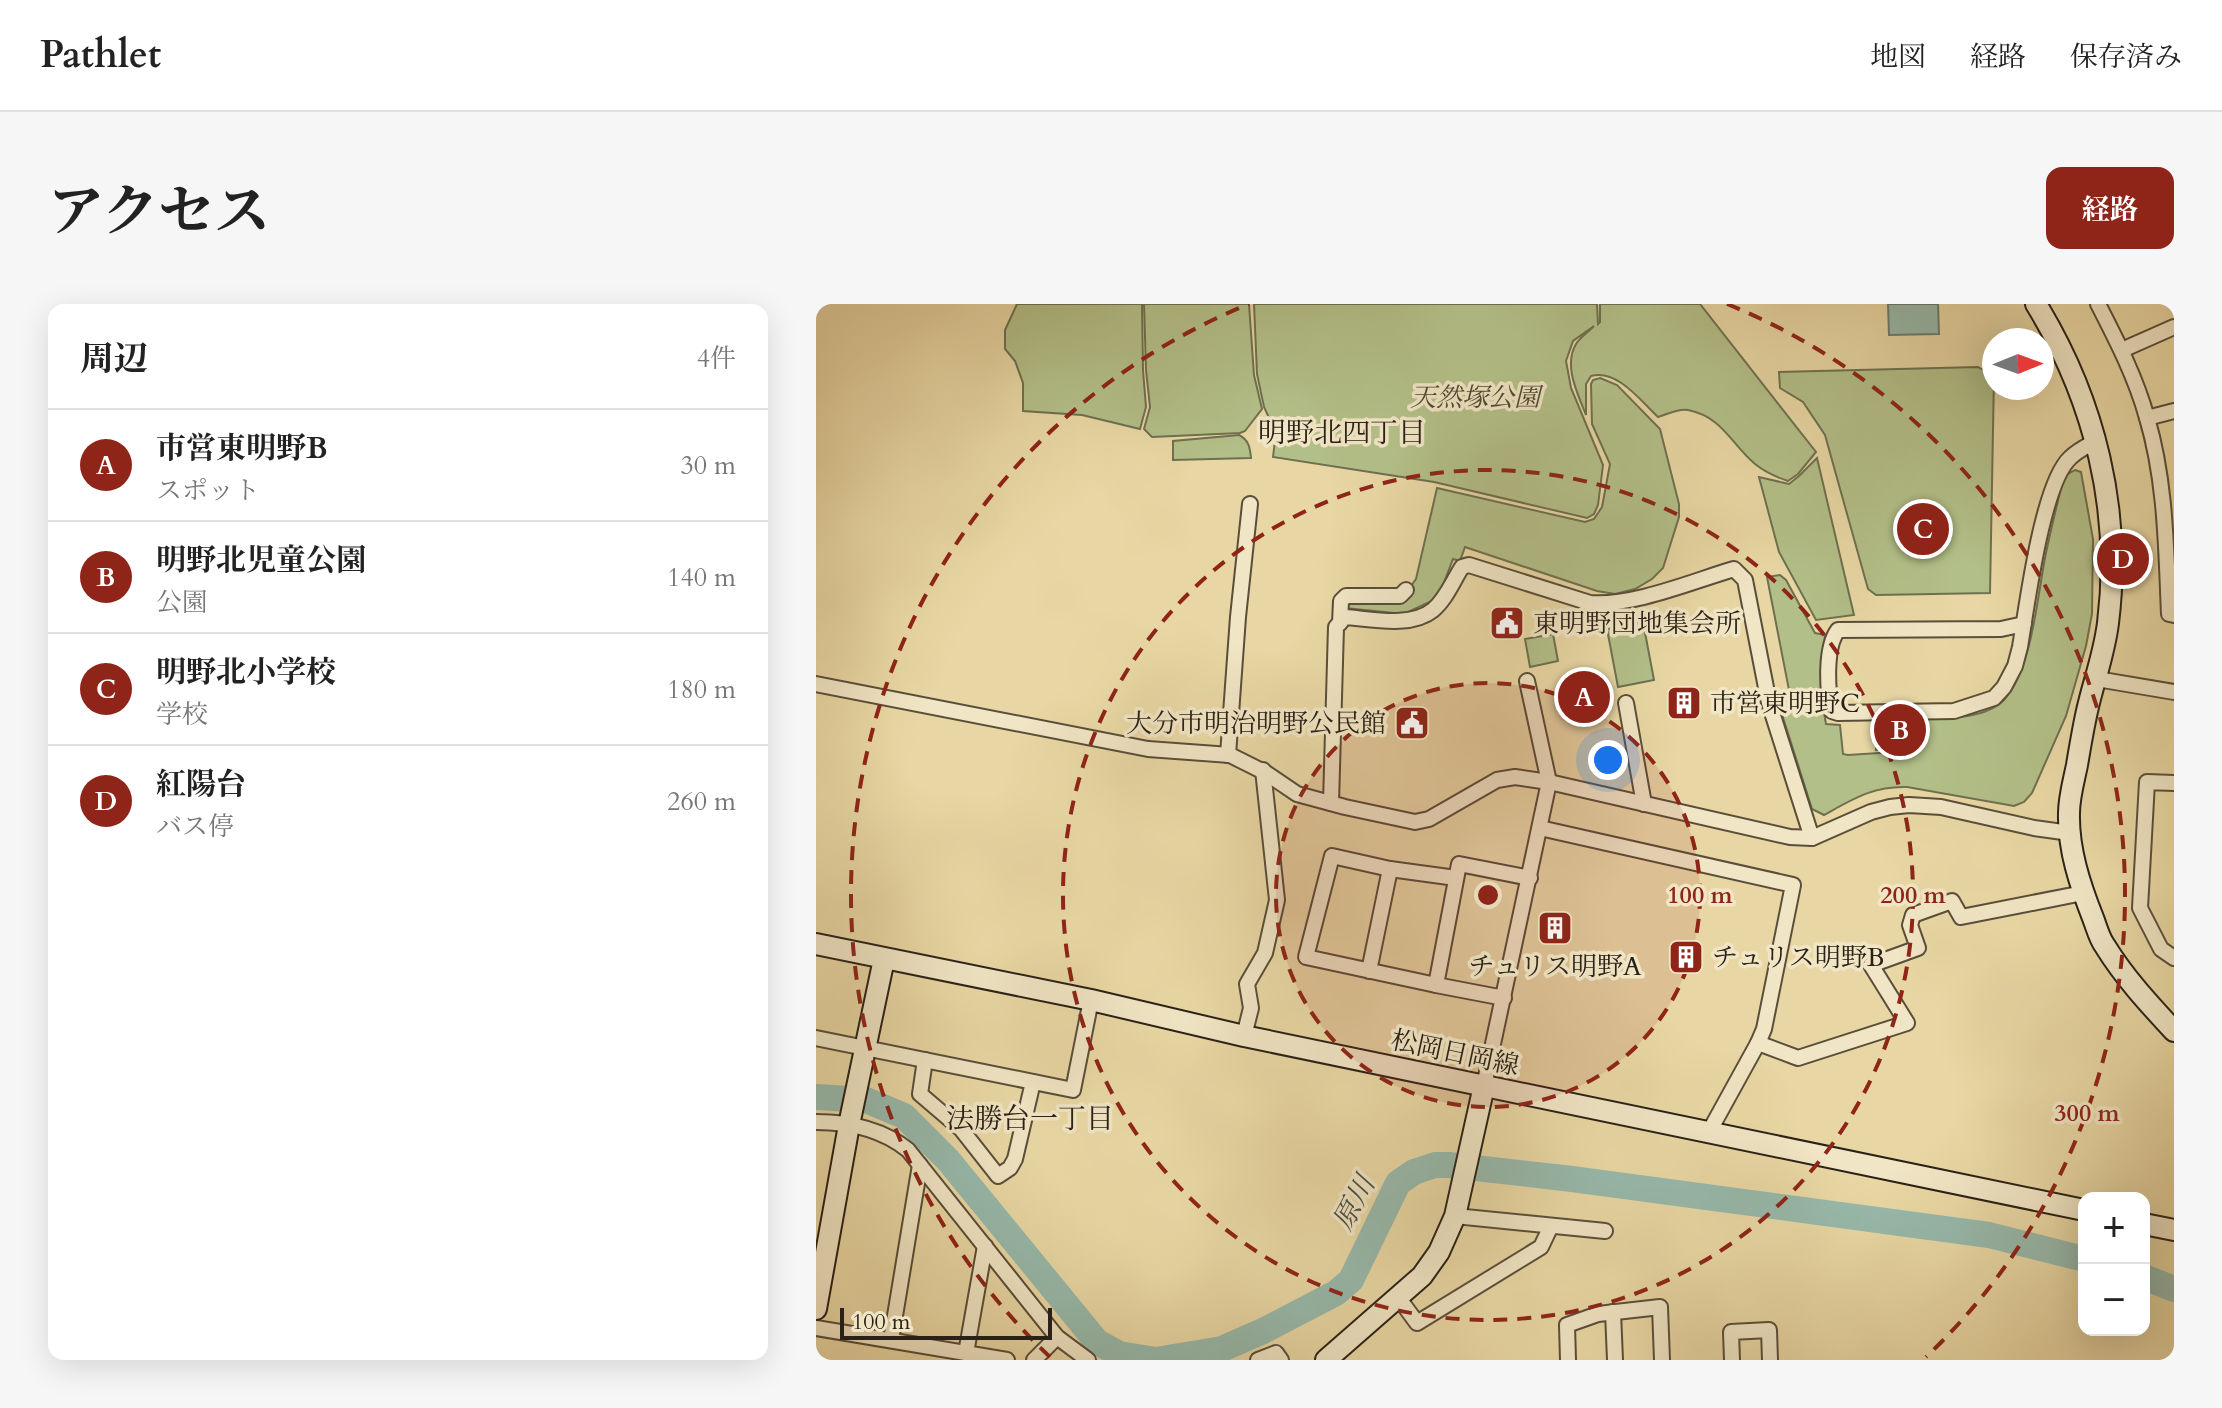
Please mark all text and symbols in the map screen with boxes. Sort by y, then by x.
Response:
text: Pathlet [40,29,161,81]
text: 地図 [1870,38,1926,76]
text: 経路 [1970,38,2026,76]
text: 保存済み [2070,38,2182,76]
button: 経路 [2046,167,2174,249]
text: アクセス [48,175,270,250]
north arrow [1982,328,2054,400]
text: 周辺 [80,336,148,382]
text: 4件 [697,341,736,376]
park label: 天然塚公園 [1410,380,1544,415]
district label: 明野北四丁目 [1258,414,1426,452]
text: 市営東明野B [156,428,328,469]
text: A [96,448,116,483]
text: 30 m [680,448,736,483]
text: スポット [156,473,260,508]
pin: C [1897,499,1949,559]
pin: D [2097,529,2149,589]
text: 明野北児童公園 [156,540,366,581]
text: B [97,560,115,595]
text: 140 m [667,560,736,595]
text: 公園 [156,585,208,620]
public building icon: 東明野団地集会所 [1488,604,1526,642]
place label: 東明野団地集会所 [1533,606,1741,641]
text: 明野北小学校 [156,652,336,693]
pin: A [1558,667,1610,727]
text: C [96,672,116,707]
text: 180 m [667,672,736,707]
building icon: 市営東明野C [1665,684,1703,722]
place label: 市営東明野C [1710,686,1860,721]
text: 学校 [156,697,208,732]
pin: B [1874,700,1926,760]
public building icon: 大分市明治明野公民館 [1393,704,1431,742]
place label: 大分市明治明野公民館 [1126,706,1386,741]
your location [1588,740,1628,780]
text: 紅陽台 [156,764,246,805]
text: D [95,784,117,819]
text: 260 m [667,784,736,819]
text: バス停 [156,809,234,844]
text: 100 m [1667,879,1734,912]
text: 200 m [1880,879,1947,912]
centre of rings [1474,881,1502,909]
building icon: チュリス明野A [1536,909,1574,947]
building icon: チュリス明野B [1667,938,1705,976]
place label: チュリス明野B [1712,940,1884,975]
place label: チュリス明野A [1468,949,1642,984]
street label: 松岡日岡線 [1388,1022,1522,1084]
text: 300 m [2054,1097,2121,1130]
district label: 法勝台一丁目 [946,1100,1114,1138]
water label: 原川 [1324,1167,1385,1237]
map controls [2078,1192,2150,1336]
button: + [2078,1192,2150,1264]
button: − [2078,1264,2150,1336]
scale bar [840,1304,1052,1340]
text: 100 m [852,1307,910,1337]

